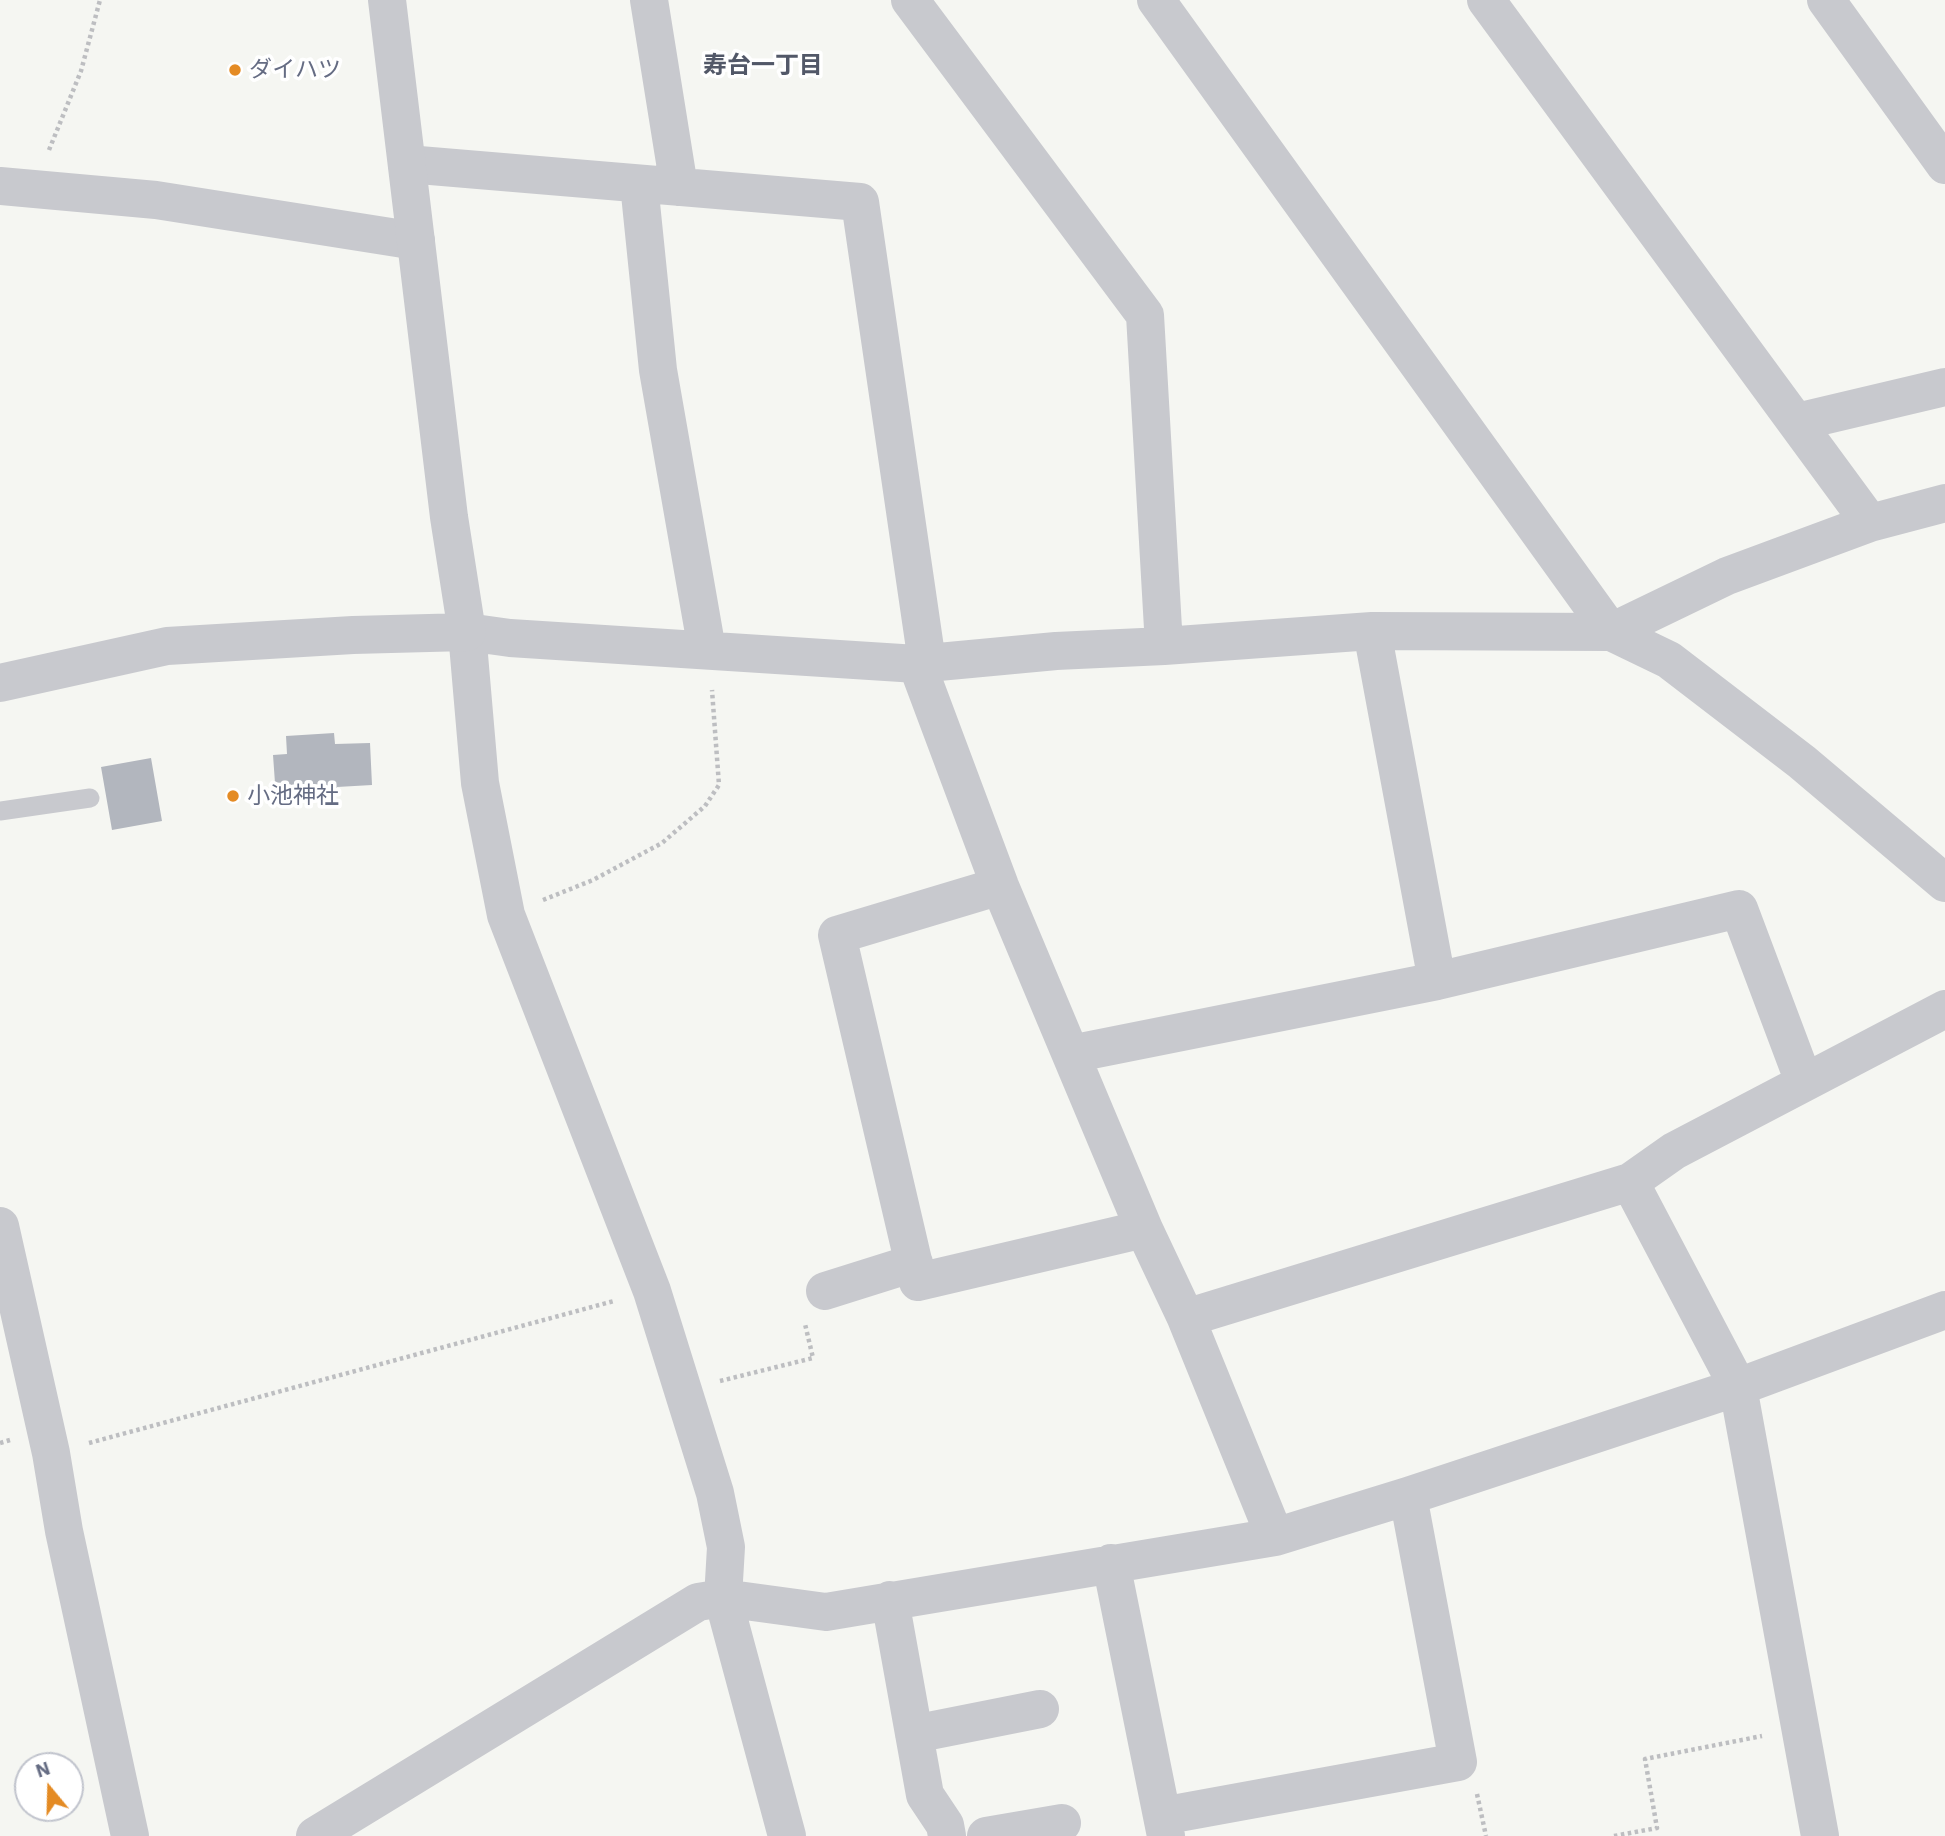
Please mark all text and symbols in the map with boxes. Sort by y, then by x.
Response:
district label: 寿台一丁目 [703,52,823,80]
place label: ダイハツ [249,56,341,84]
marker: ダイハツ [227,62,243,78]
place label: 小池神社 [247,782,339,810]
marker: 小池神社 [225,788,241,804]
north arrow [14,1752,84,1822]
text: N [32,1755,53,1783]

